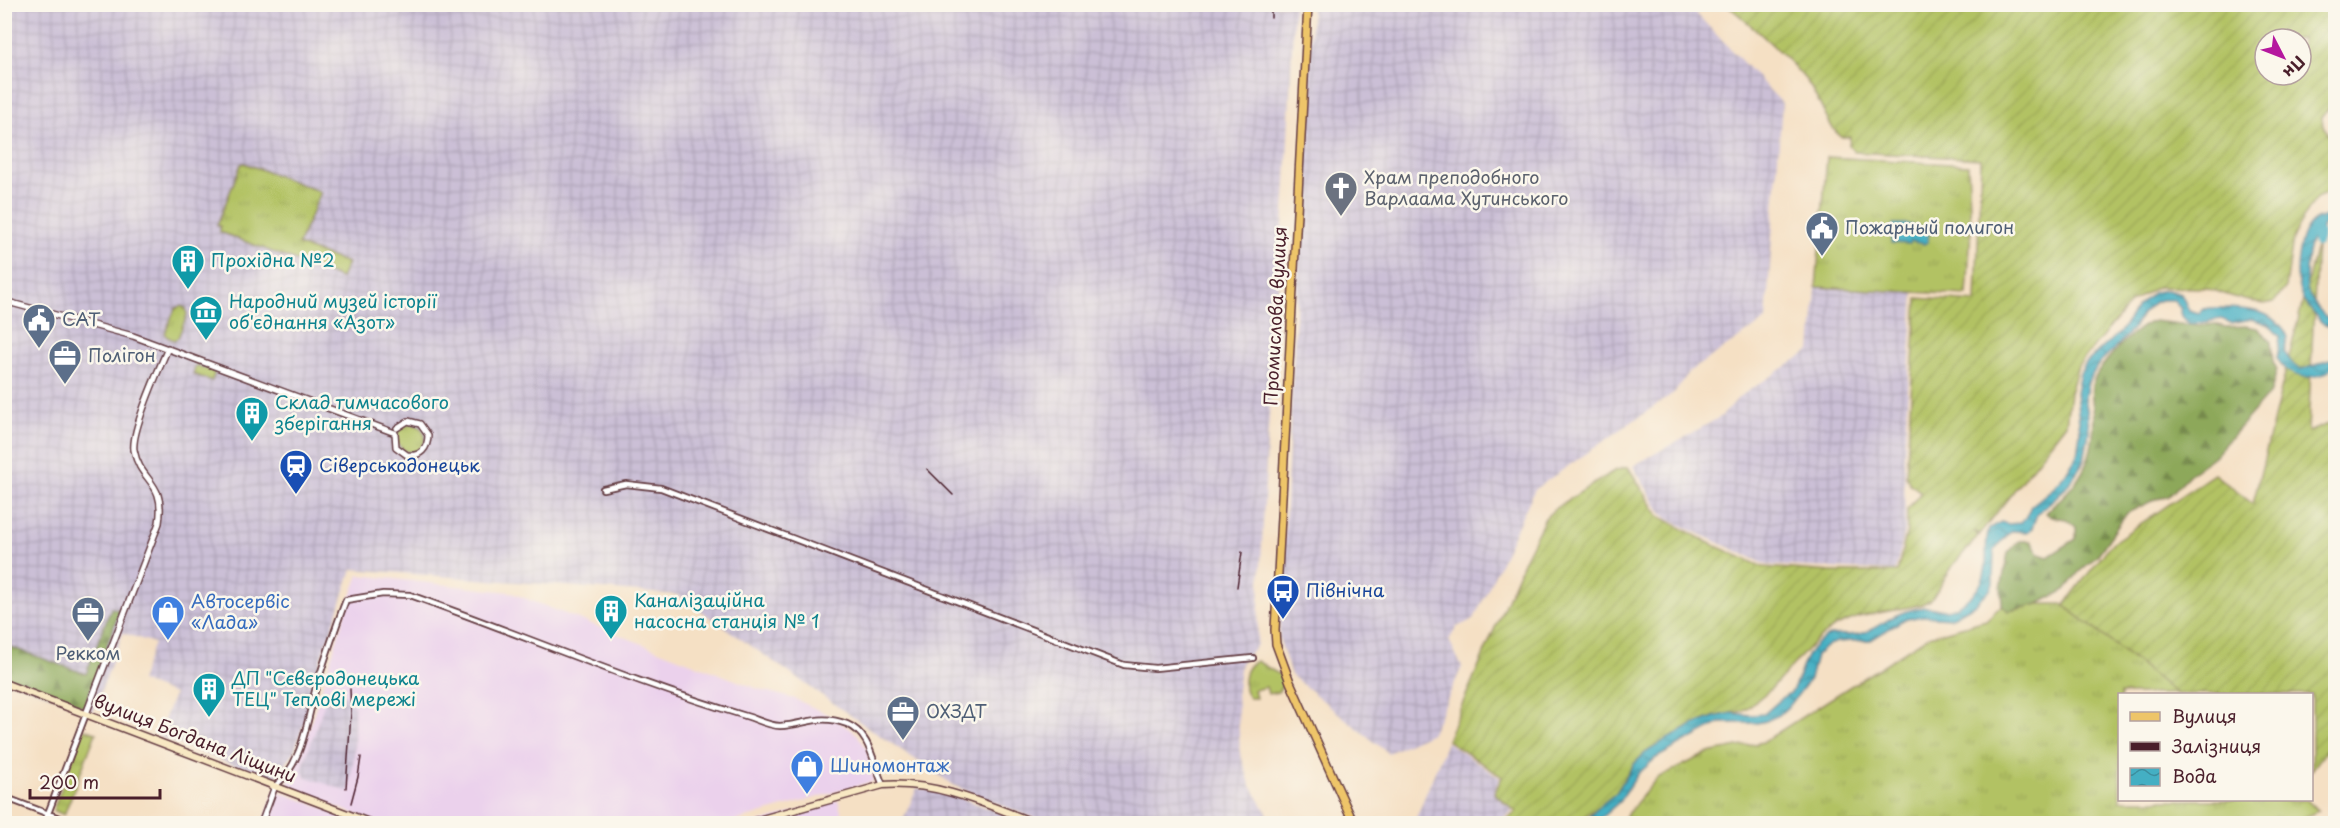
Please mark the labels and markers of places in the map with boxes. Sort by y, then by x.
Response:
place label: Храм преподобного Варлаама Хутинського [1364,163,1568,211]
church icon: Храм преподобного Варлаама Хутинського [1323,170,1359,217]
public building icon: Пожарный полигон [1804,210,1840,257]
place label: Пожарный полигон [1845,213,2014,240]
building icon: Прохідна №2 [170,243,206,290]
place label: Прохідна №2 [211,246,335,273]
place label: Народний музей історії об'єднання «Азот» [229,287,437,335]
museum icon: Народний музей історії об'єднання «Азот» [188,294,224,341]
public building icon: CAT [21,302,57,349]
place label: CAT [62,305,101,332]
office icon: Полігон [47,338,83,385]
place label: Полігон [88,341,156,368]
place label: Склад тимчасового зберігання [274,388,449,436]
building icon: Склад тимчасового зберігання [234,395,270,442]
station icon: Сіверськодонецьк [278,448,314,495]
place label: Сіверськодонецьк [319,451,480,478]
bus stop icon: Північна [1265,573,1301,620]
place label: Північна [1306,576,1385,603]
place label: Каналізаційна насосна станція № 1 [634,586,819,634]
place label: Автосервіс «Лада» [191,587,290,635]
building icon: Каналізаційна насосна станція № 1 [593,593,629,640]
shop icon: Автосервіс «Лада» [150,594,186,641]
office icon: Рекком [70,595,106,642]
place label: Рекком [55,639,121,666]
place label: ДП "Сєвєродонецька ТЕЦ" Теплові мережі [231,664,420,712]
building icon: ДП "Сєвєродонецька ТЕЦ" Теплові мережі [191,671,227,718]
office icon: ОХЗДТ [885,694,921,741]
place label: ОХЗДТ [926,697,988,724]
shop icon: Шиномонтаж [789,748,825,795]
place label: Шиномонтаж [830,751,950,778]

